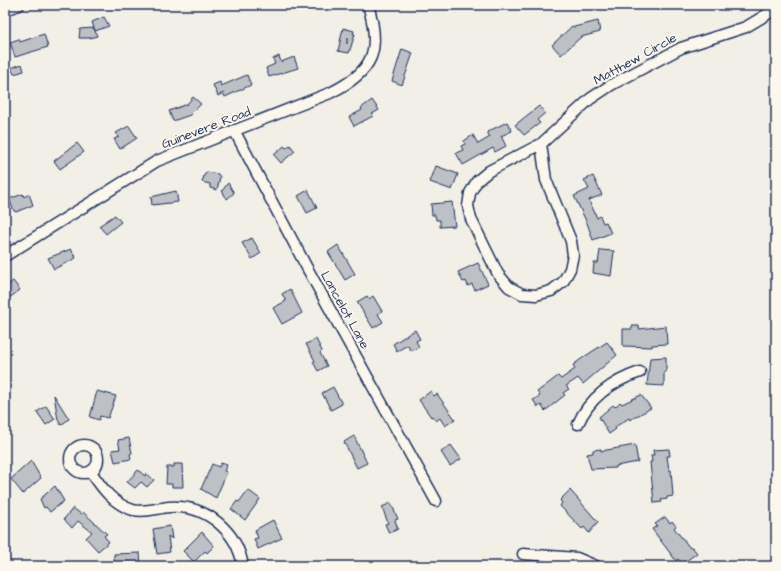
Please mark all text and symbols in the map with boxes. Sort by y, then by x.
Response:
street label: Matthew Circle [590,29,680,89]
house number: 11 [346,33,349,48]
street label: Guinevere Road [159,103,253,153]
street label: Lancelot Lane [316,268,374,352]

